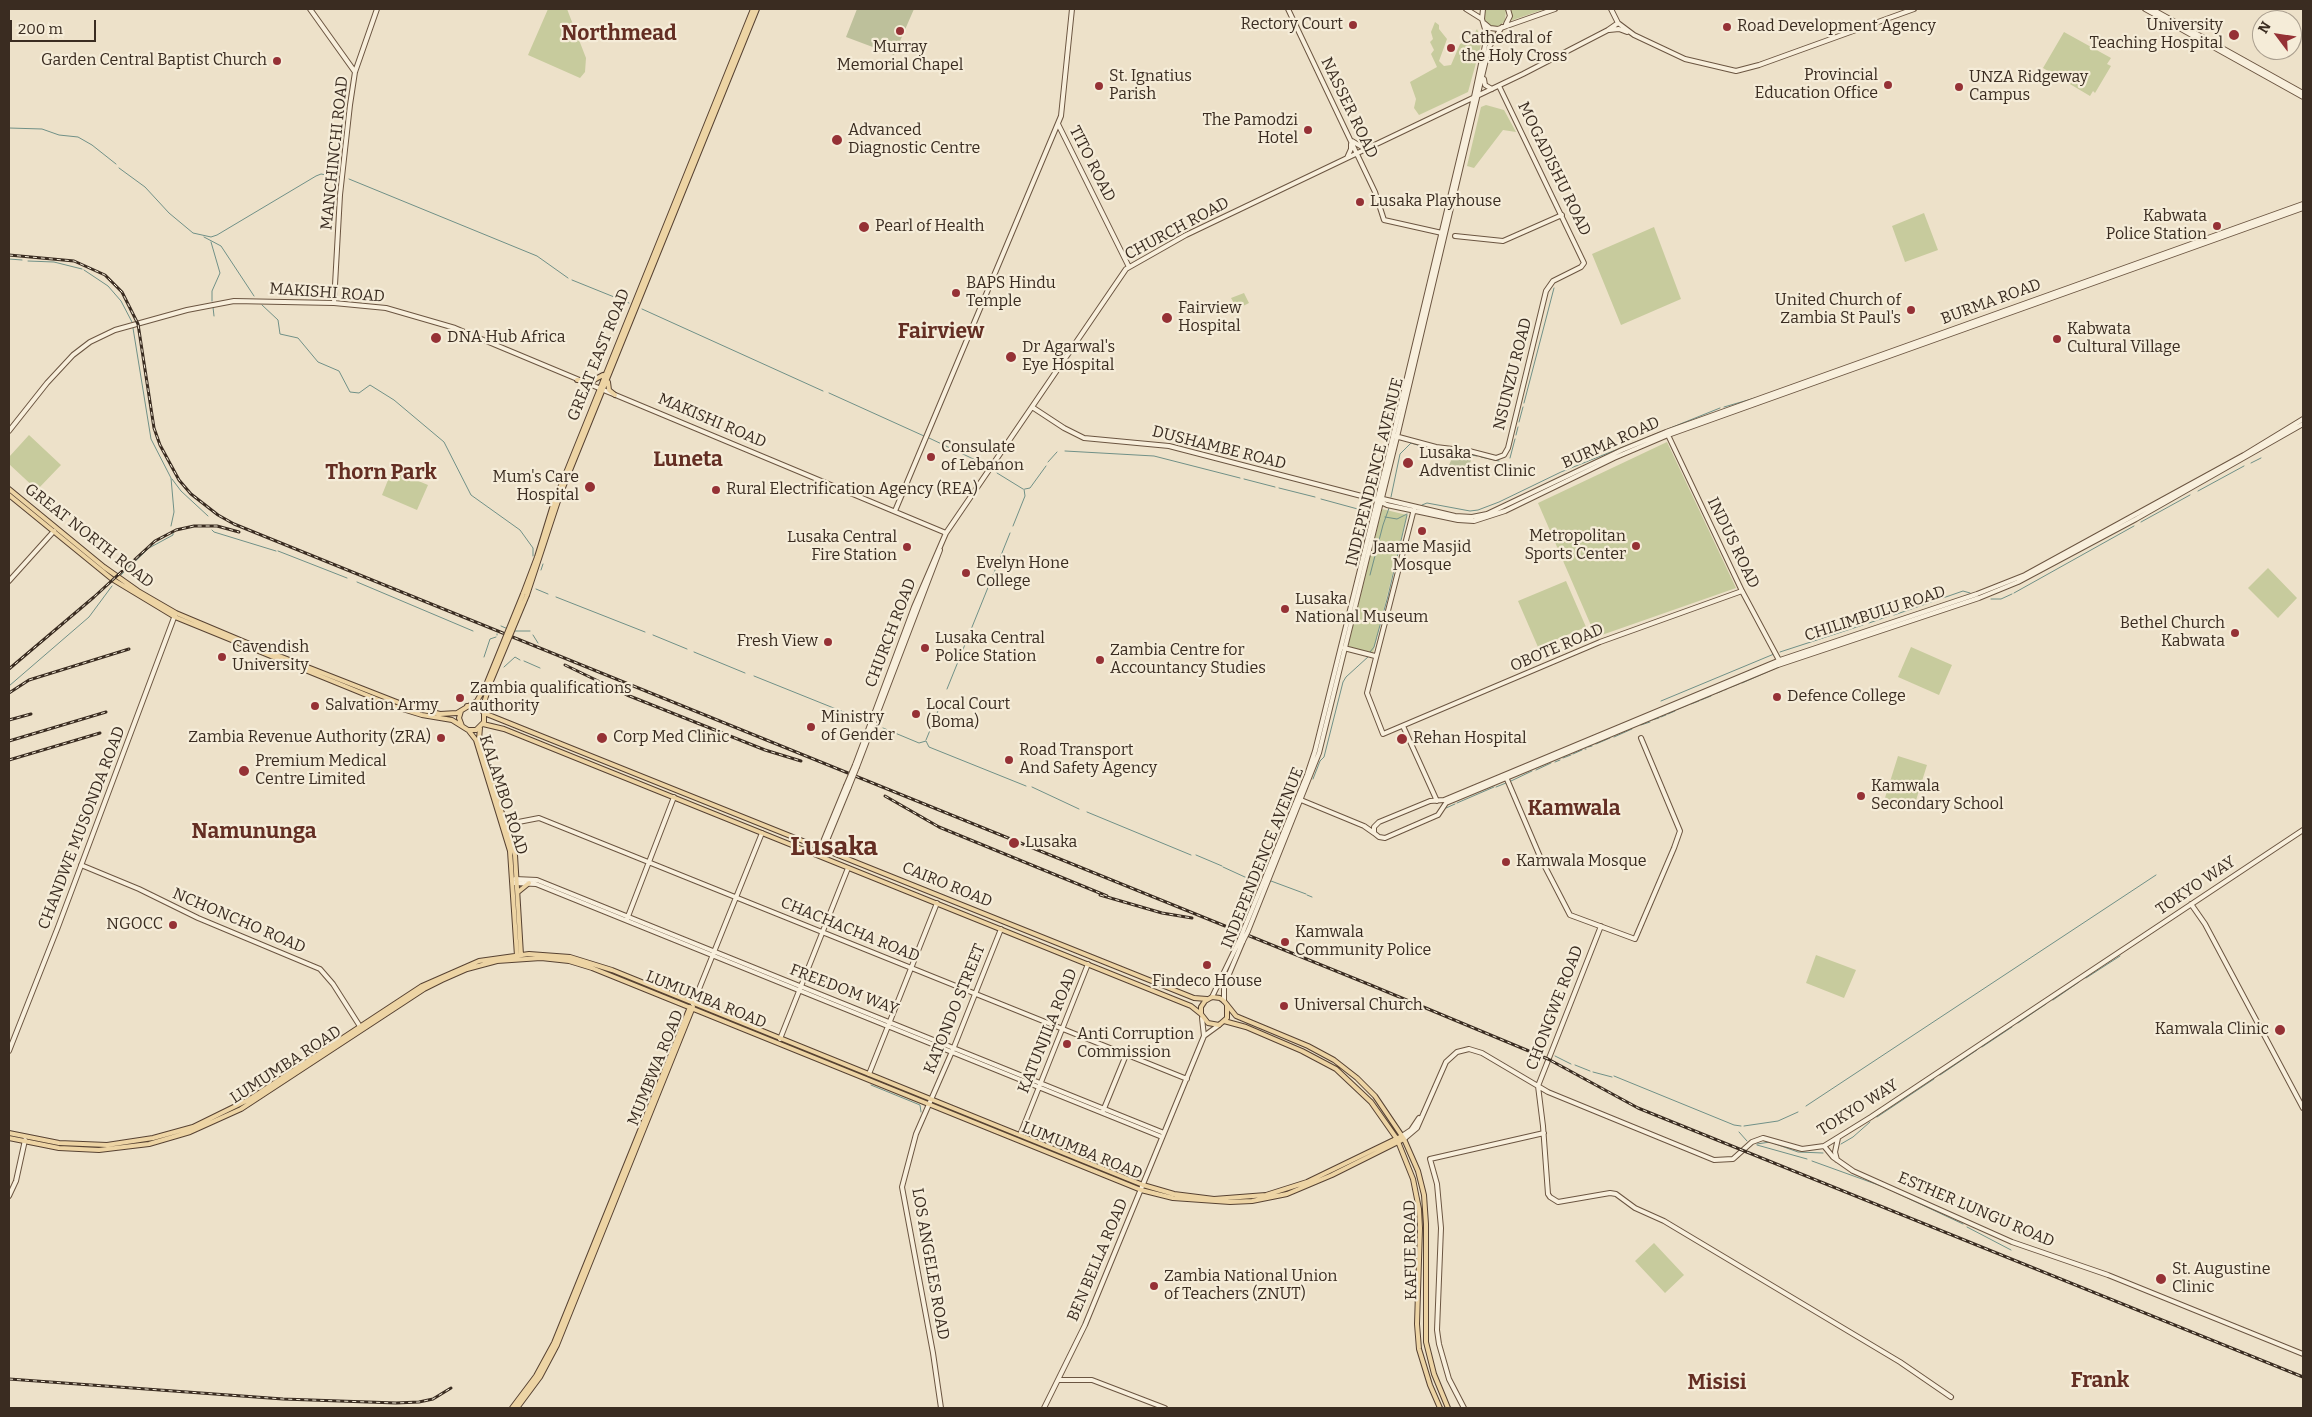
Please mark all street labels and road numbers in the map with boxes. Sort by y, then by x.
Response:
street label: NASSER ROAD [1316,54,1382,162]
street label: MANCHINCHI ROAD [317,75,353,231]
street label: MOGADISHU ROAD [1513,99,1595,239]
street label: TITO ROAD [1065,123,1119,205]
street label: CHURCH ROAD [1122,193,1232,265]
street label: BURMA ROAD [1938,275,2044,329]
street label: MAKISHI ROAD [269,279,385,307]
street label: GREAT EAST ROAD [564,286,634,424]
street label: NSUNZU ROAD [1490,316,1536,432]
street label: INDEPENDENCE AVENUE [1342,376,1408,568]
street label: MAKISHI ROAD [655,390,769,452]
street label: BURMA ROAD [1559,413,1663,473]
street label: DUSHAMBE ROAD [1150,422,1288,474]
street label: GREAT NORTH ROAD [21,480,157,592]
street label: INDUS ROAD [1703,494,1763,592]
street label: CHURCH ROAD [861,576,921,690]
street label: CHILIMBULU ROAD [1802,582,1948,646]
street label: OBOTE ROAD [1507,620,1607,676]
street label: CHANDWE MUSONDA ROAD [34,724,130,932]
street label: KALAMBO ROAD [475,733,531,857]
street label: INDEPENDENCE AVENUE [1218,765,1308,951]
street label: TOKYO WAY [2153,852,2239,920]
street label: CAIRO ROAD [899,858,995,912]
street label: NCHONCHO ROAD [170,884,308,958]
street label: CHACHACHA ROAD [778,893,922,967]
street label: KATONDO STREET [920,941,990,1077]
street label: CHONGWE ROAD [1522,943,1588,1073]
street label: FREEDOM WAY [787,960,901,1020]
street label: KATUNJILA ROAD [1014,966,1082,1096]
street label: LUMUMBA ROAD [643,967,769,1033]
street label: MUMBWA ROAD [624,1007,688,1129]
street label: LUMUMBA ROAD [227,1022,345,1108]
street label: TOKYO WAY [1814,1076,1902,1140]
street label: LUMUMBA ROAD [1019,1118,1145,1184]
street label: ESTHER LUNGU ROAD [1895,1168,2057,1252]
street label: LOS ANGELES ROAD [907,1187,953,1341]
street label: BEN BELLA ROAD [1063,1196,1133,1324]
street label: KAFUE ROAD [1401,1200,1421,1300]

